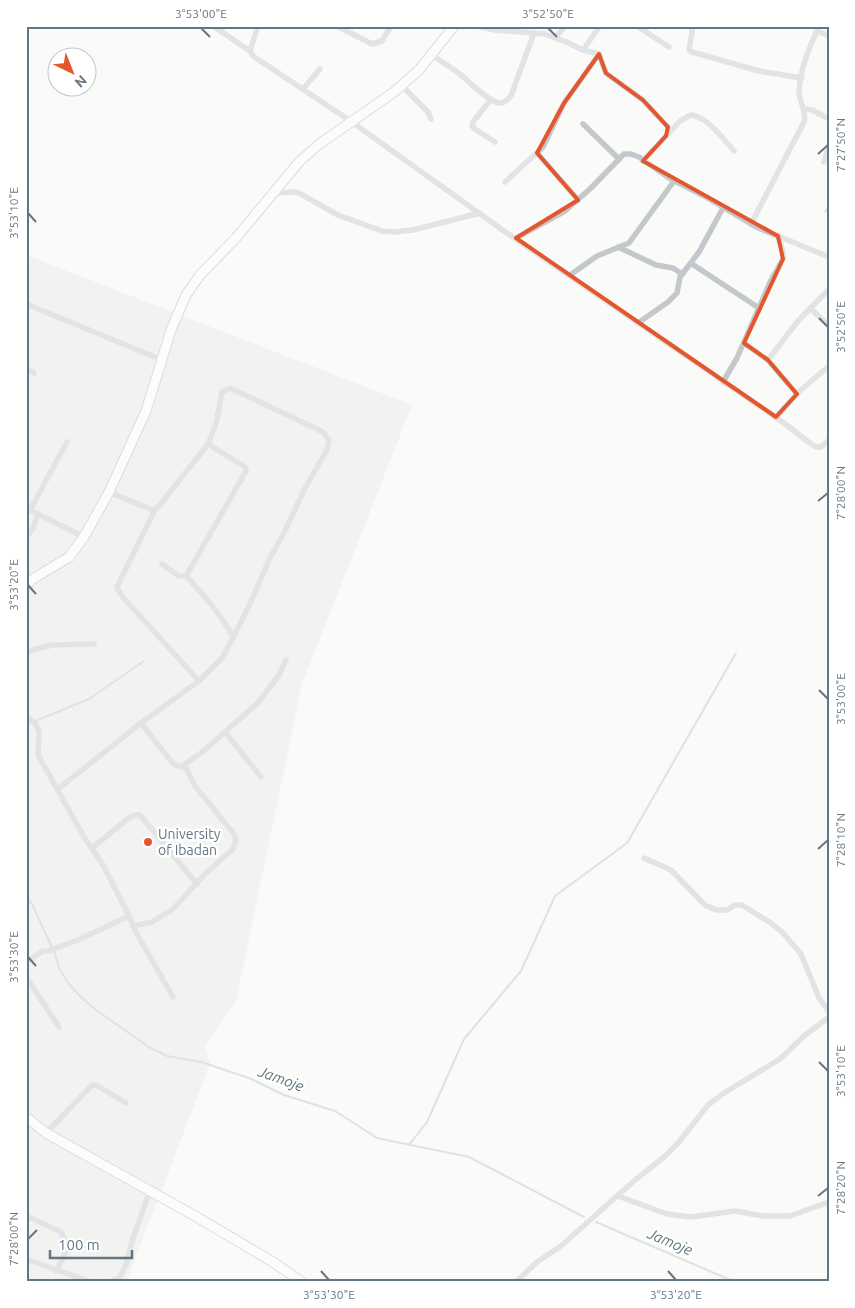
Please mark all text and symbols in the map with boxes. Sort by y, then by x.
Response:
text: 3°53'00"E [175,7,227,20]
text: 3°52'50"E [522,7,574,20]
north arrow [48,48,98,98]
text: N [72,72,90,91]
text: 7°27'50"N [834,118,847,172]
text: 3°53'10"E [7,187,20,239]
text: 3°52'50"E [834,301,847,353]
text: 7°28'00"N [834,466,847,520]
text: 3°53'20"E [7,559,20,611]
text: 3°53'00"E [834,673,847,725]
text: 7°28'10"N [834,813,847,867]
place label: University of Ibadan [158,826,221,858]
marker: University of Ibadan [142,836,154,848]
text: 3°53'30"E [7,931,20,983]
text: 3°53'10"E [834,1045,847,1097]
water label: Jamoje [255,1062,307,1095]
text: 7°28'20"N [834,1161,847,1215]
text: 7°28'00"N [7,1212,20,1266]
water label: Jamoje [644,1224,696,1259]
scale bar [50,1228,132,1260]
text: 100 m [58,1236,100,1253]
text: 3°53'30"E [303,1288,355,1301]
text: 3°53'20"E [650,1288,702,1301]

